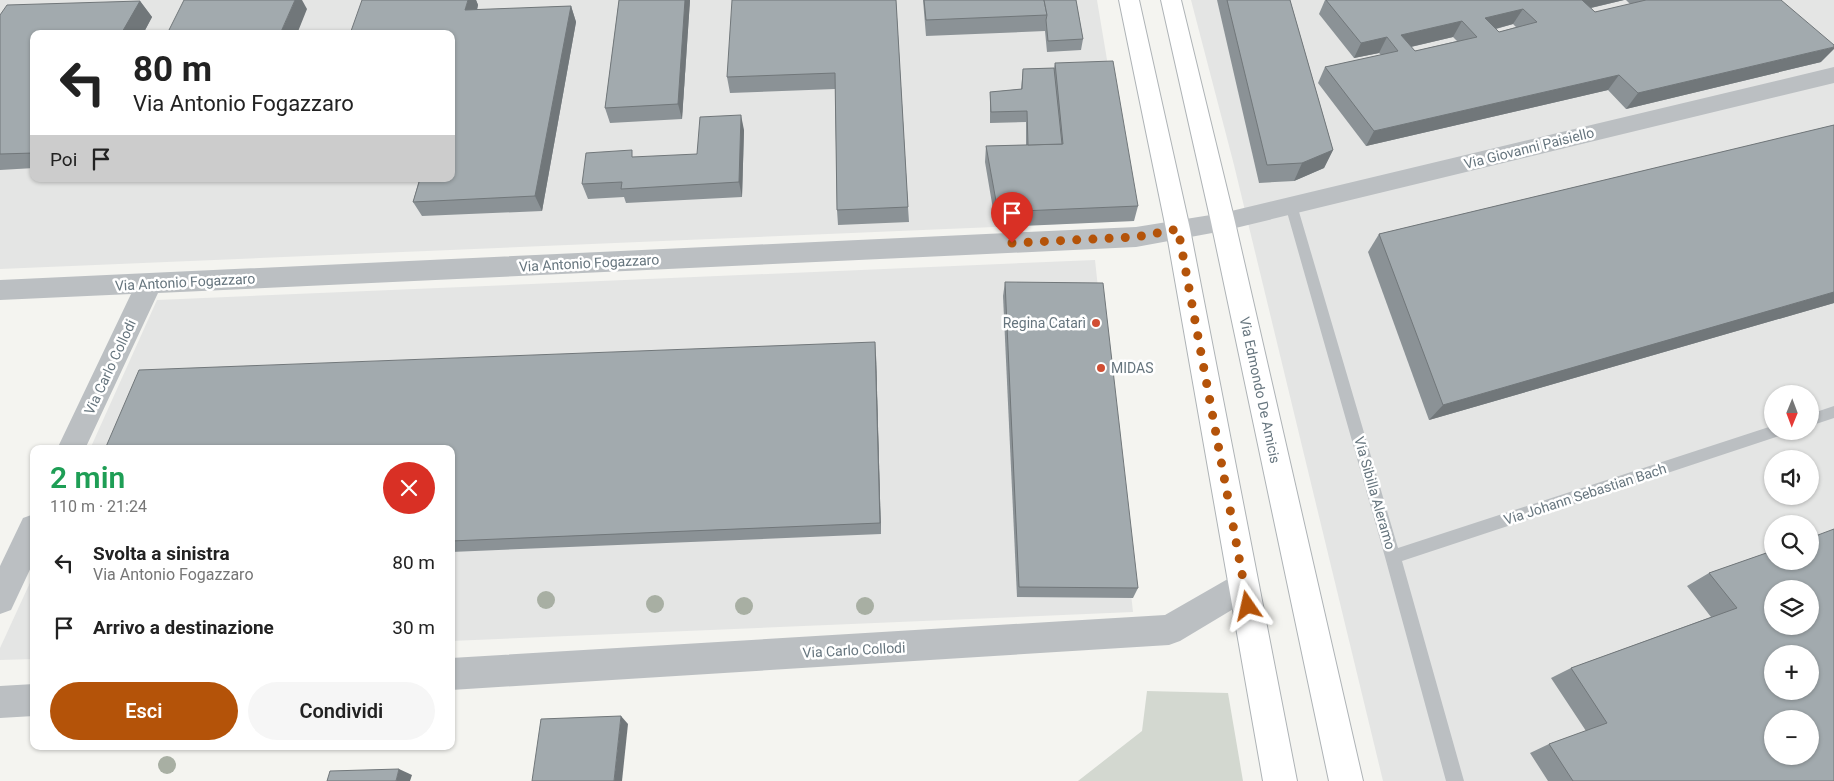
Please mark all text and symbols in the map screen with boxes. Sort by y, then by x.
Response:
text: 80 m [133,49,212,90]
icon: left [50,50,115,115]
text: Via Antonio Fogazzaro [133,91,354,116]
street label: Via Giovanni Paisiello [1462,124,1596,172]
icon: arrive [87,145,115,173]
text: Poi [50,148,77,171]
pin [991,192,1033,243]
icon: arrive [998,199,1026,227]
street label: Via Antonio Fogazzaro [518,251,660,275]
street label: Via Antonio Fogazzaro [114,270,256,294]
place label: Regina Catarì [1003,315,1086,331]
street label: Via Edmondo De Amicis [1237,315,1283,465]
street label: Via Carlo Collodi [81,317,139,417]
marker: Regina Catarì [1090,317,1102,329]
place label: MIDAS [1111,360,1154,376]
marker: MIDAS [1095,362,1107,374]
north arrow [1764,385,1819,440]
map controls [1764,385,1819,765]
street label: Via Sibilla Aleramo [1351,435,1399,551]
button: sound [1764,450,1819,505]
text: 2 min [50,460,125,495]
street label: Via Johann Sebastian Bach [1502,460,1668,528]
button: close [383,462,435,514]
text: 110 m · 21:24 [50,497,147,516]
button: search [1764,515,1819,570]
text: Svolta a sinistra [93,542,230,565]
icon: left [50,549,78,577]
text: 80 m [392,551,435,574]
text: Via Antonio Fogazzaro [93,565,254,584]
position arrow [1221,579,1273,631]
button: layers [1764,580,1819,635]
icon: arrive [50,614,78,642]
text: Arrivo a destinazione [93,616,274,639]
text: 30 m [392,616,435,639]
street label: Via Carlo Collodi [802,639,906,661]
button: + [1764,645,1819,700]
button: Esci [50,682,238,740]
button: Condividi [248,682,435,740]
button: − [1764,710,1819,765]

